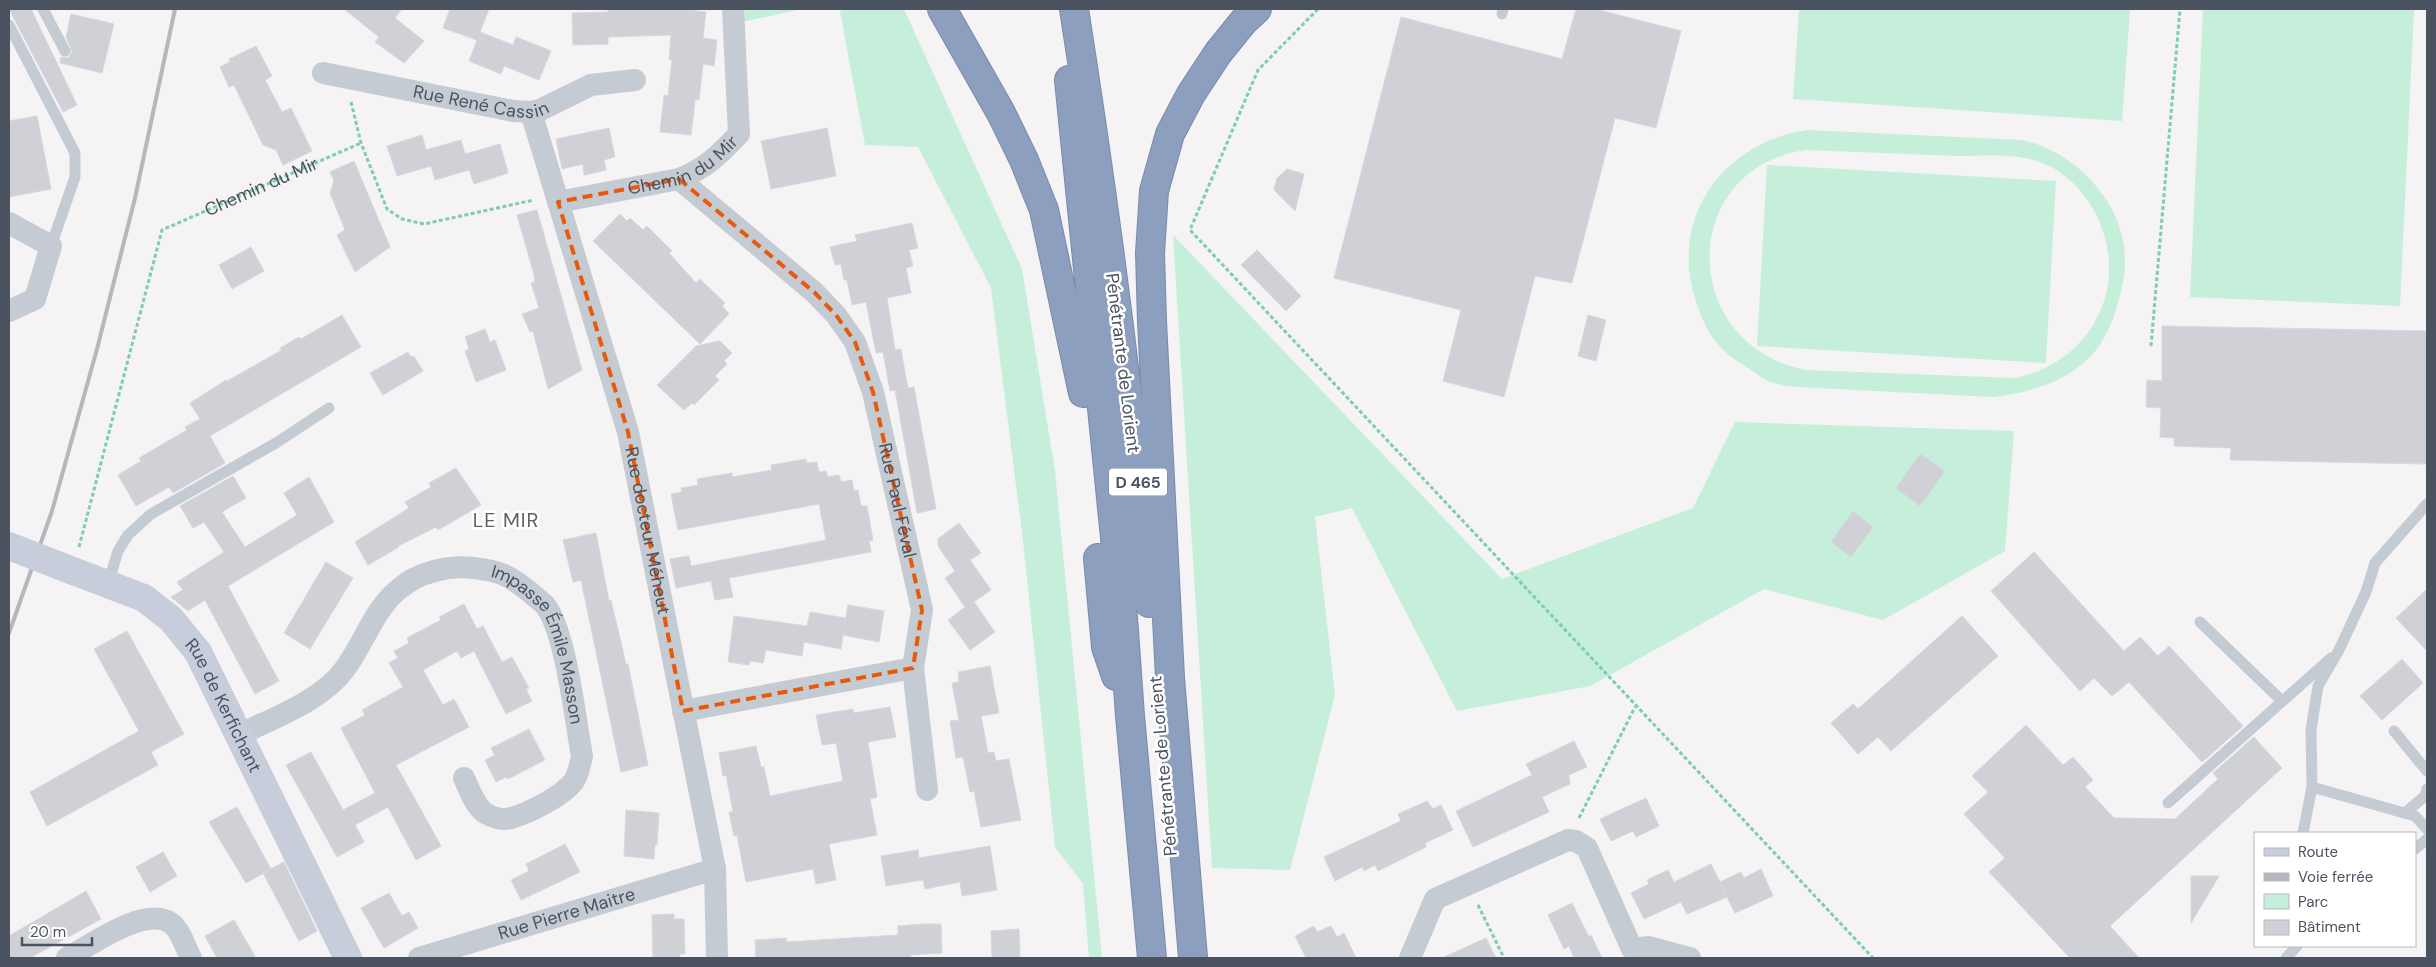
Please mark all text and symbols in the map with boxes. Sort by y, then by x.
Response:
street label: Rue René Cassin [411,79,553,124]
street label: Chemin du Mir [626,130,743,200]
street label: Chemin du Mir [201,151,322,222]
street label: Pénétrante de Lorient [1100,272,1146,454]
street label: Rue Paul Féval [873,441,922,560]
street label: Rue docteur Méheut [619,445,676,617]
road number: D 465 [1109,468,1167,496]
district label: LE MIR [473,507,539,533]
street label: Impasse Émile Masson [489,559,589,726]
street label: Rue de Kerfichant [180,633,267,777]
street label: Pénétrante de Lorient [1143,675,1183,857]
legend [2254,832,2416,947]
text: Route [2298,842,2338,862]
text: Voie ferrée [2298,867,2373,887]
street label: Rue Pierre Maitre [495,882,638,946]
text: Parc [2298,892,2328,912]
scale bar [22,914,92,946]
text: Bâtiment [2298,917,2361,937]
text: 20 m [30,922,66,942]

